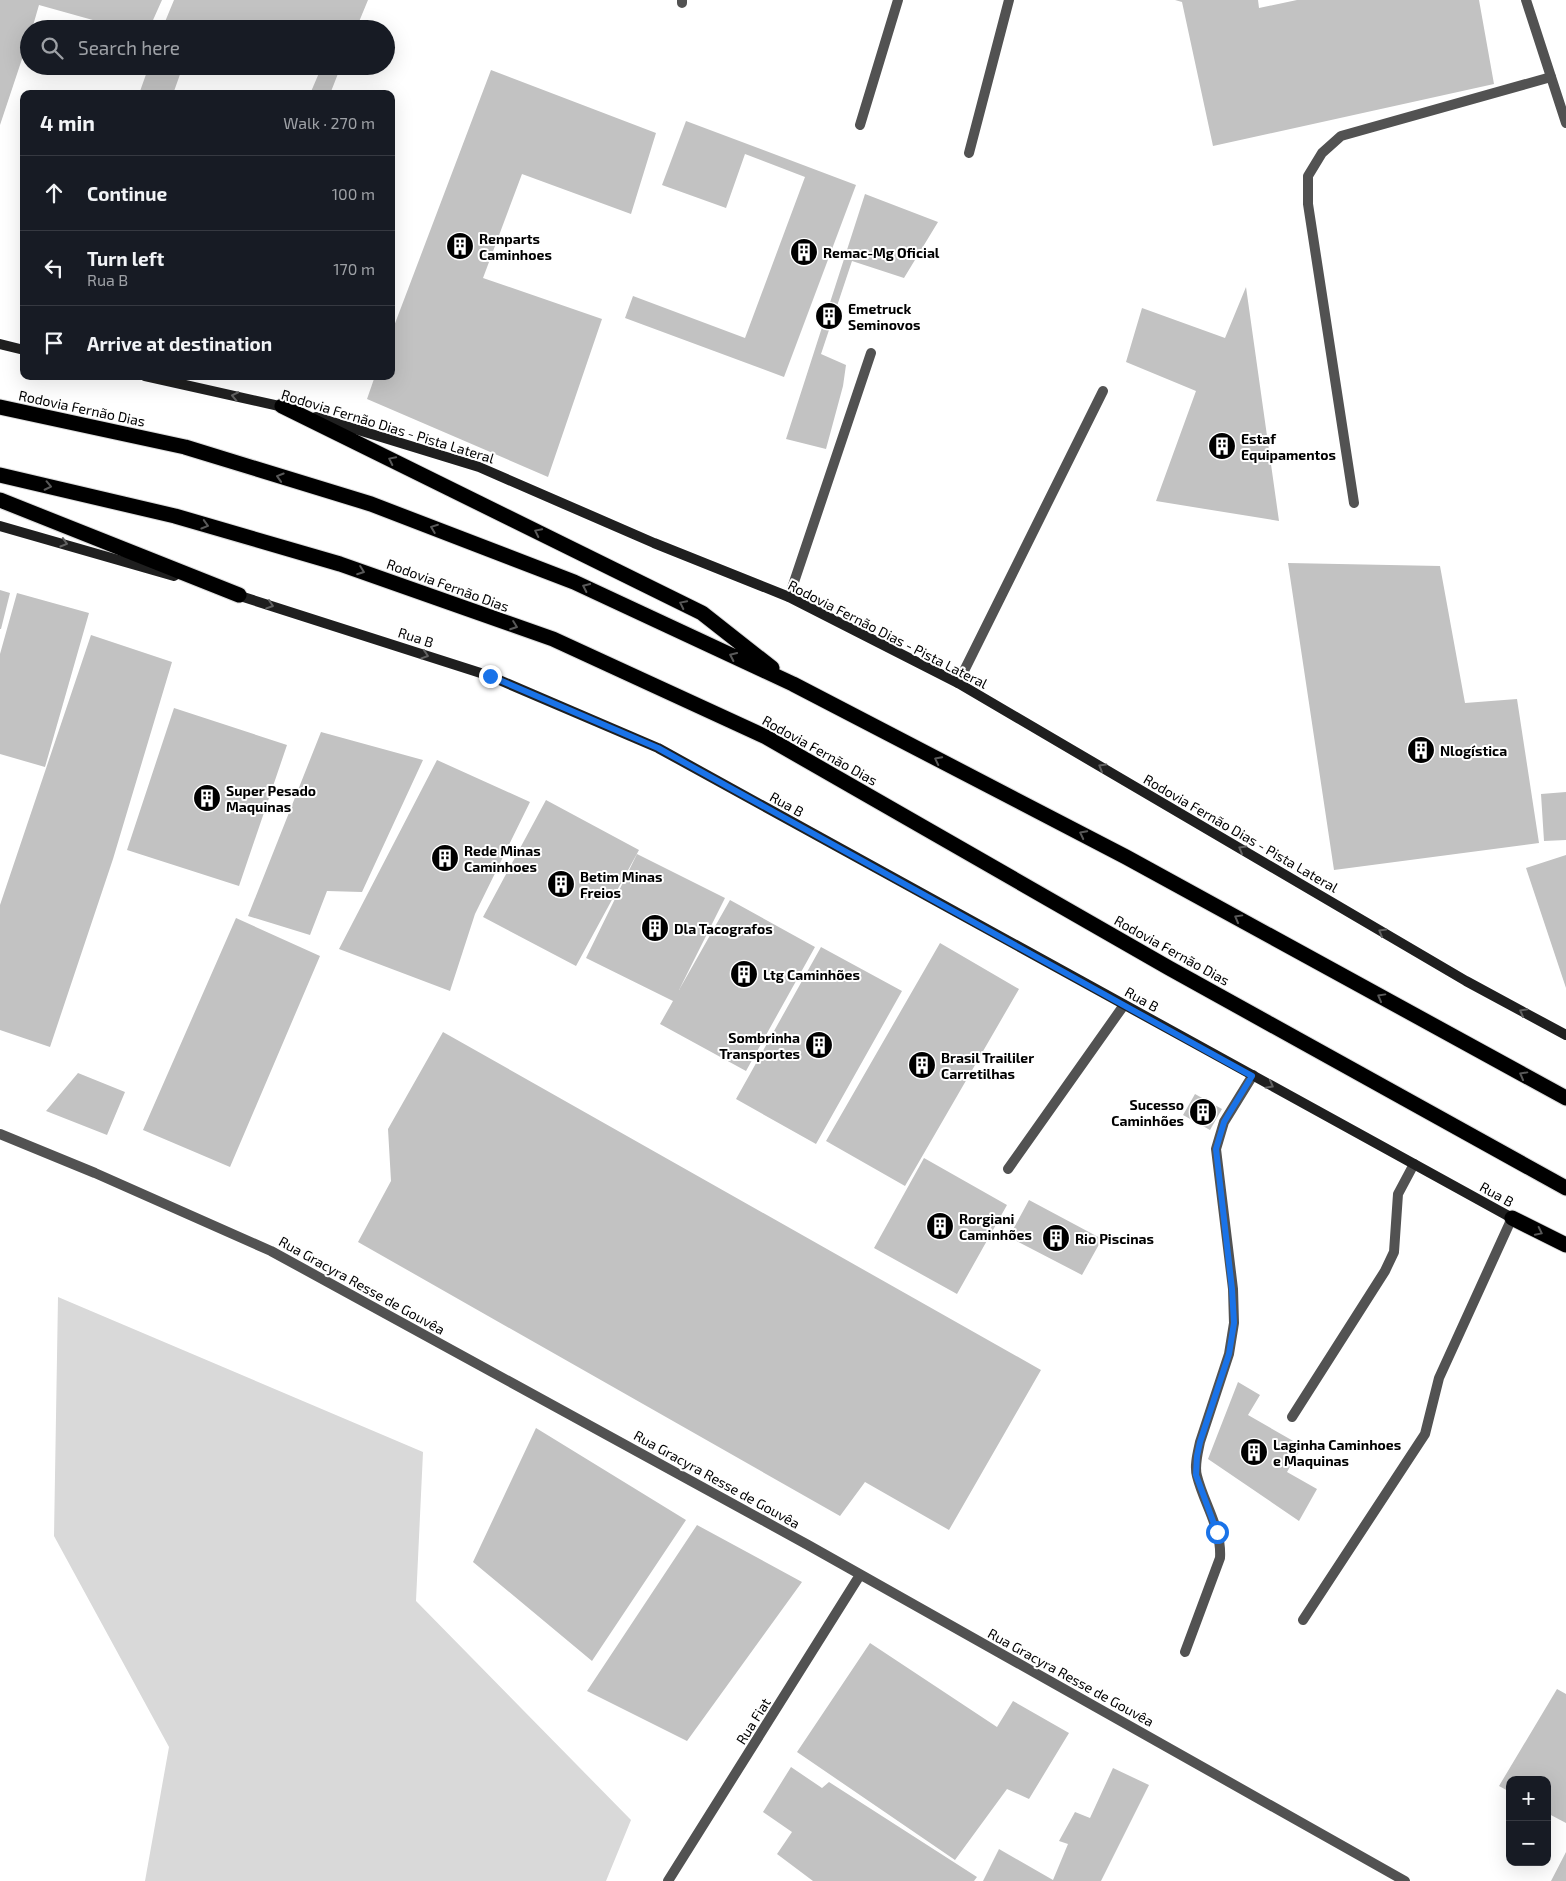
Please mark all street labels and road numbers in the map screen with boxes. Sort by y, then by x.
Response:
street label: Rodovia Fernão Dias - Pista Lateral [279,385,497,467]
street label: Rodovia Fernão Dias [17,386,147,430]
street label: Rodovia Fernão Dias [384,555,512,615]
street label: Rodovia Fernão Dias - Pista Lateral [785,576,991,692]
street label: Rua B [396,623,436,651]
street label: Rodovia Fernão Dias [759,711,881,789]
street label: Rodovia Fernão Dias - Pista Lateral [1141,770,1342,896]
street label: Rua B [767,788,807,820]
street label: Rodovia Fernão Dias [1111,911,1233,989]
street label: Rua B [1122,983,1162,1015]
street label: Rua B [1477,1178,1517,1210]
street label: Rua Gracyra Resse de Gouvêa [276,1232,448,1338]
street label: Rua Gracyra Resse de Gouvêa [631,1426,803,1532]
street label: Rua Gracyra Resse de Gouvêa [985,1624,1157,1730]
street label: Rua Fiat [732,1695,774,1747]

